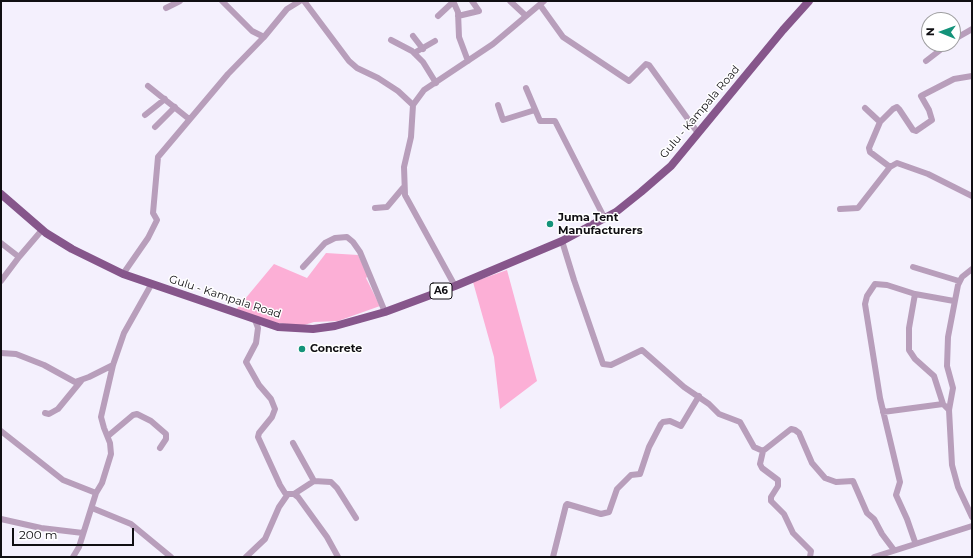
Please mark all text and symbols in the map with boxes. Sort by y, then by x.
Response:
north arrow [921,12,961,52]
text: N [923,27,937,36]
street label: Gulu - Kampala Road [657,63,743,161]
place label: Juma Tent Manufacturers [558,211,643,237]
marker: Juma Tent Manufacturers [545,219,555,229]
street label: Gulu - Kampala Road [167,273,283,321]
road number: A6 [430,283,452,299]
place label: Concrete [310,342,362,356]
marker: Concrete [297,344,307,354]
scale bar [14,520,136,546]
text: 200 m [19,527,58,542]

